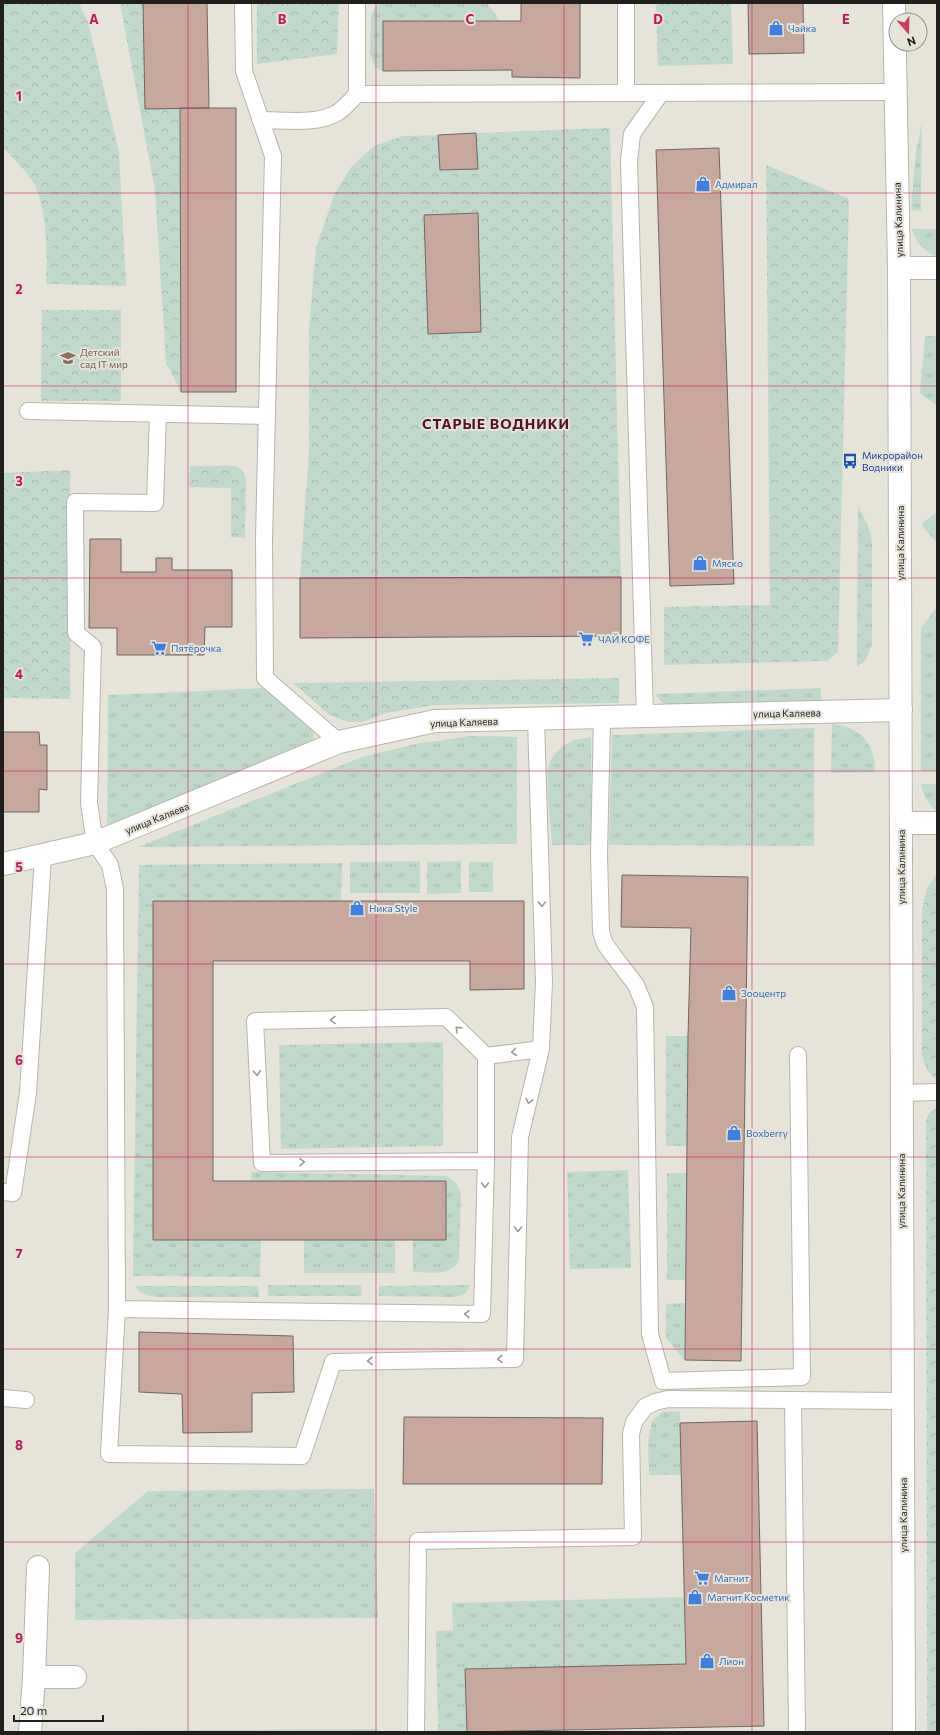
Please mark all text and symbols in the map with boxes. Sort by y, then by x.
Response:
text: A [89,11,99,27]
text: B [278,11,287,27]
text: C [466,11,475,27]
text: D [653,11,663,27]
text: E [842,11,850,27]
north arrow [888,12,928,52]
shop icon: Чайка [767,19,785,37]
place label: Чайка [788,22,816,34]
text: N [905,34,918,49]
text: 1 [16,88,22,104]
shop icon: Адмирал [694,175,712,193]
place label: Адмирал [715,178,757,190]
street label: улица Калинина [891,182,905,258]
text: 2 [15,281,23,297]
place label: Детский сад IT мир [80,346,128,370]
school or university icon: Детский сад IT мир [59,349,77,367]
district label: СТАРЫЕ ВОДНИКИ [422,415,570,432]
place label: Микрорайон Водники [862,449,923,473]
bus stop icon: Микрорайон Водники [841,452,859,470]
text: 3 [15,473,23,489]
street label: улица Калинина [894,506,906,581]
shop icon: Мяско [691,554,709,572]
place label: Мяско [712,557,743,569]
supermarket icon: ЧАЙ КОФЕ [577,630,595,648]
place label: ЧАЙ КОФЕ [598,633,650,645]
supermarket icon: Пятёрочка [150,639,168,657]
place label: Пятёрочка [171,642,221,654]
text: 4 [15,666,23,682]
street label: улица Каляева [753,706,821,720]
street label: улица Каляева [430,715,498,729]
street label: улица Каляева [123,800,191,836]
street label: улица Калинина [895,830,907,905]
text: 5 [15,859,23,875]
shop icon: Ника Style [348,899,366,917]
one-way arrow [537,901,546,907]
place label: Ника Style [369,902,418,914]
shop icon: Зооцентр [720,984,738,1002]
place label: Зооцентр [741,987,786,999]
one-way arrow [330,1015,336,1024]
one-way arrow [455,1026,463,1034]
one-way arrow [511,1048,518,1057]
text: 6 [15,1052,23,1068]
one-way arrow [253,1070,262,1076]
one-way arrow [525,1097,533,1104]
shop icon: Boxberry [725,1124,743,1142]
place label: Boxberry [746,1127,788,1139]
street label: улица Калинина [895,1154,907,1229]
one-way arrow [299,1158,305,1166]
one-way arrow [481,1182,490,1188]
one-way arrow [513,1226,522,1232]
text: 7 [15,1245,23,1261]
one-way arrow [464,1310,470,1318]
one-way arrow [497,1355,503,1363]
one-way arrow [367,1357,373,1365]
text: 8 [15,1437,23,1453]
street label: улица Калинина [897,1478,909,1553]
supermarket icon: Магнит [693,1569,711,1587]
place label: Магнит [714,1572,749,1584]
shop icon: Магнит Косметик [686,1588,704,1606]
place label: Магнит Косметик [707,1591,790,1603]
text: 9 [15,1630,23,1646]
shop icon: Лион [698,1652,716,1670]
place label: Лион [719,1655,744,1667]
scale bar [14,1697,103,1723]
text: 20 m [20,1703,47,1717]

